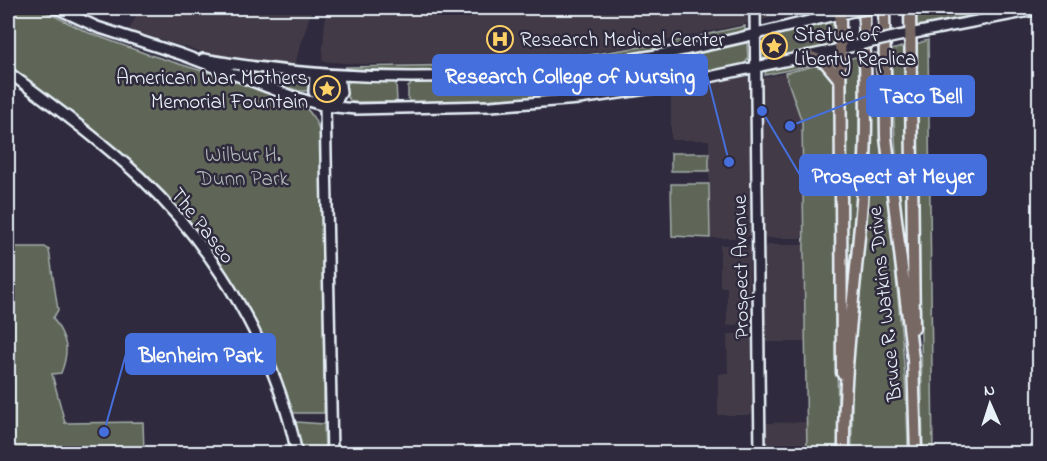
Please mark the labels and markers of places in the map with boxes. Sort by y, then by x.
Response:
place label: Statue of Liberty Replica [794,21,916,77]
hospital icon: Research Medical Center [485,24,515,54]
place label: Research Medical Center [520,26,725,56]
place icon: Statue of Liberty Replica [759,31,789,61]
callout: Research College of Nursing [433,55,707,95]
place label: American War Mothers Memorial Fountain [116,64,308,118]
place icon: American War Mothers Memorial Fountain [312,74,342,104]
callout: Taco Bell [867,76,974,116]
callout: Prospect at Meyer [800,155,986,195]
callout: Blenheim Park [126,334,275,374]

